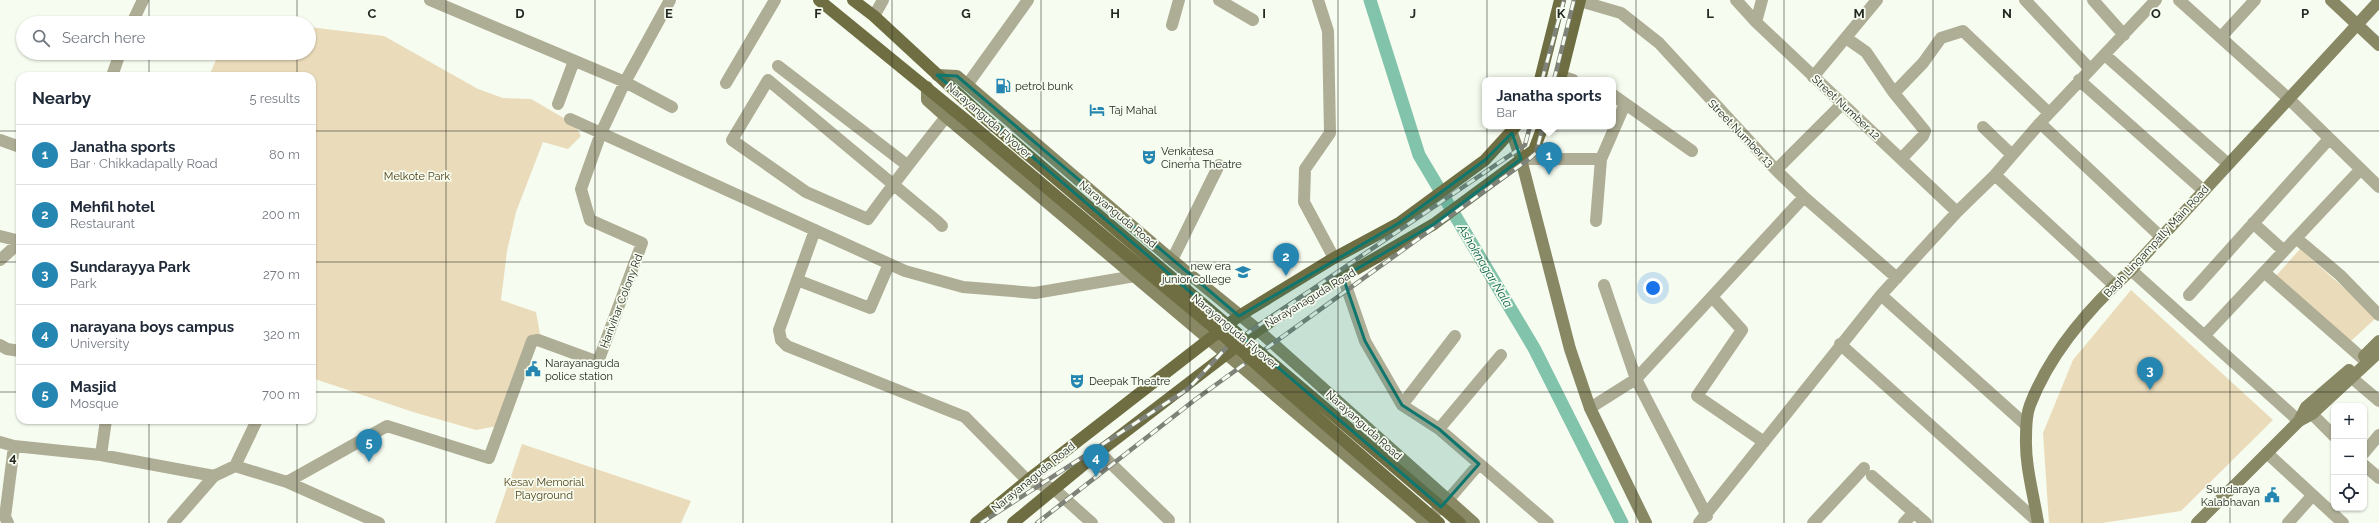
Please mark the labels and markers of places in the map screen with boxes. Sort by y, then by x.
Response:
fuel station icon: petrol bunk [994,77,1012,95]
place label: petrol bunk [1015,80,1073,93]
hotel icon: Taj Mahal [1088,101,1106,119]
place label: Taj Mahal [1109,104,1157,117]
pin: 1 [1536,142,1562,175]
place label: Venkatesa Cinema Theatre [1161,145,1242,171]
theatre icon: Venkatesa Cinema Theatre [1140,148,1158,166]
pin: 2 [1273,243,1299,276]
place label: new era junior college [1160,260,1232,286]
school or university icon: new era junior college [1234,263,1252,281]
place label: Narayanaguda police station [545,357,619,383]
pin: 3 [2137,357,2163,390]
public building icon: Narayanaguda police station [524,360,542,378]
theatre icon: Deepak Theatre [1068,372,1086,390]
place label: Deepak Theatre [1089,375,1171,388]
pin: 5 [356,429,382,462]
pin: 4 [1083,444,1109,477]
place label: Sundaraya Kalabhavan [2201,483,2260,509]
public building icon: Sundaraya Kalabhavan [2263,486,2281,504]

